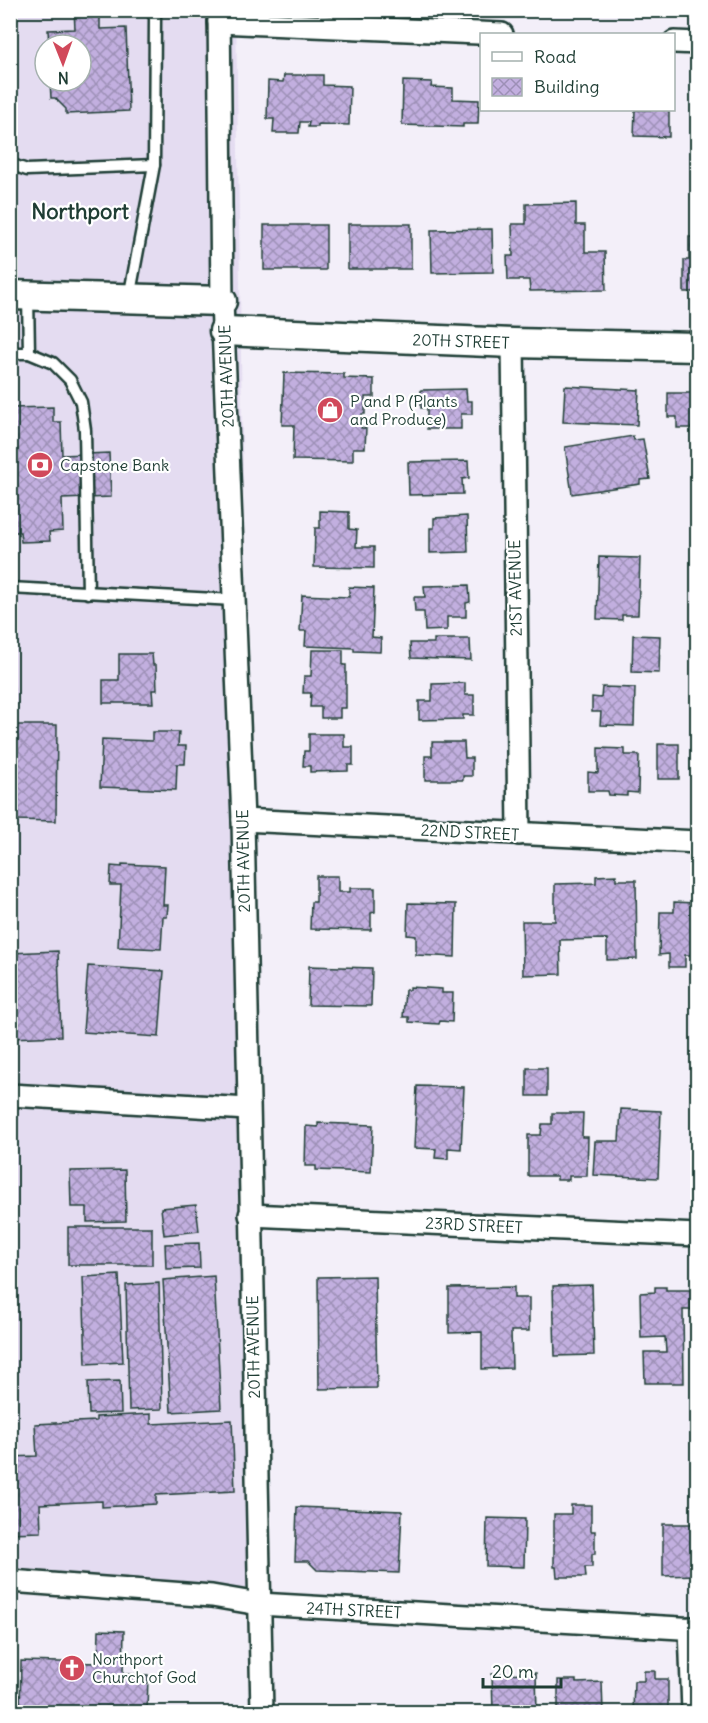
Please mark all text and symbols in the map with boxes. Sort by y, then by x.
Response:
north arrow [33,33,93,93]
legend [480,33,675,111]
text: Road [534,45,577,68]
text: N [58,68,69,88]
text: Building [534,75,599,98]
district label: Northport [31,197,129,225]
street label: 20TH AVENUE [214,324,238,428]
street label: 20TH STREET [412,329,510,353]
place label: P and P (Plants and Produce) [350,391,457,429]
shop icon: P and P (Plants and Produce) [315,395,345,425]
bank icon: Capstone Bank [25,450,55,480]
place label: Capstone Bank [60,455,169,475]
street label: 21ST AVENUE [504,539,526,637]
street label: 20TH AVENUE [232,809,254,913]
street label: 22ND STREET [420,819,520,845]
street label: 23RD STREET [425,1212,523,1238]
street label: 20TH AVENUE [242,1295,264,1399]
street label: 24TH STREET [306,1598,402,1622]
place label: Northport Church of God [92,1649,196,1687]
scale bar [483,1651,561,1689]
church icon: Northport Church of God [57,1653,87,1683]
text: 20 m [492,1660,534,1683]

